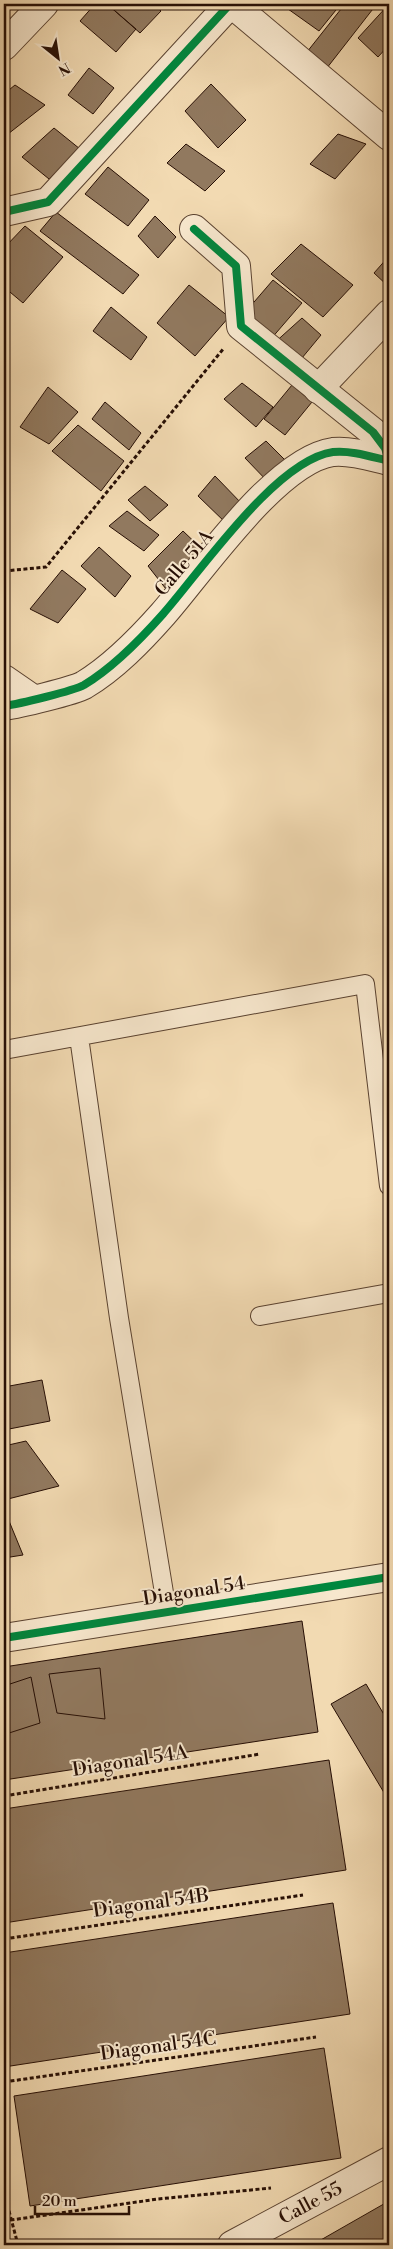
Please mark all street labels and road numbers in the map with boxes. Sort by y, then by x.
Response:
street label: Calle 51A [149,524,219,601]
street label: Diagonal 54 [141,1571,247,1611]
street label: Diagonal 54A [70,1740,191,1782]
street label: Diagonal 54B [91,1883,211,1923]
street label: Diagonal 54C [98,2026,218,2066]
street label: Calle 55 [275,2176,346,2230]

